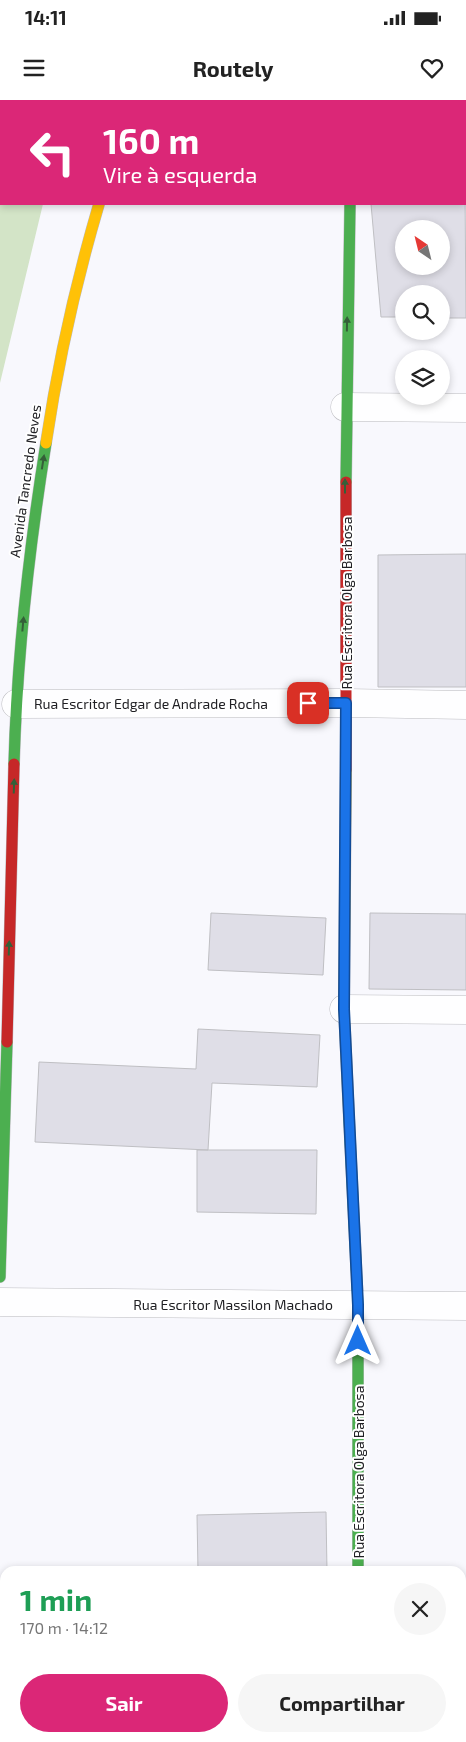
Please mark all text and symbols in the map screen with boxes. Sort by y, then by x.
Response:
text: 14:11 [25,6,67,29]
icon: menu [20,54,48,82]
icon: heart [418,54,446,82]
text: Routely [193,55,273,81]
text: 160 m [103,119,199,161]
icon: left [20,120,85,185]
text: Vire à esquerda [103,161,257,187]
north arrow [395,220,450,275]
map controls [395,220,450,405]
button: search [395,285,450,340]
one-way arrow [343,316,351,332]
button: layers [395,350,450,405]
street label: Avenida Tancredo Neves [6,403,44,559]
one-way arrow [39,454,47,470]
one-way arrow [341,478,349,494]
street label: Rua Escritora Olga Barbosa [338,517,355,689]
one-way arrow [19,615,27,631]
pin [287,682,329,724]
icon: arrive [294,689,322,717]
street label: Rua Escritor Edgar de Andrade Rocha [34,695,268,712]
one-way arrow [10,778,18,794]
one-way arrow [6,940,14,956]
street label: Rua Escritor Massilon Machado [133,1296,333,1313]
position arrow [331,1314,383,1366]
street label: Rua Escritora Olga Barbosa [350,1386,367,1558]
text: 1 min [20,1581,92,1617]
button: close [394,1583,446,1635]
text: 170 m · 14:12 [20,1618,108,1637]
button: Sair [20,1674,228,1732]
button: Compartilhar [238,1674,446,1732]

